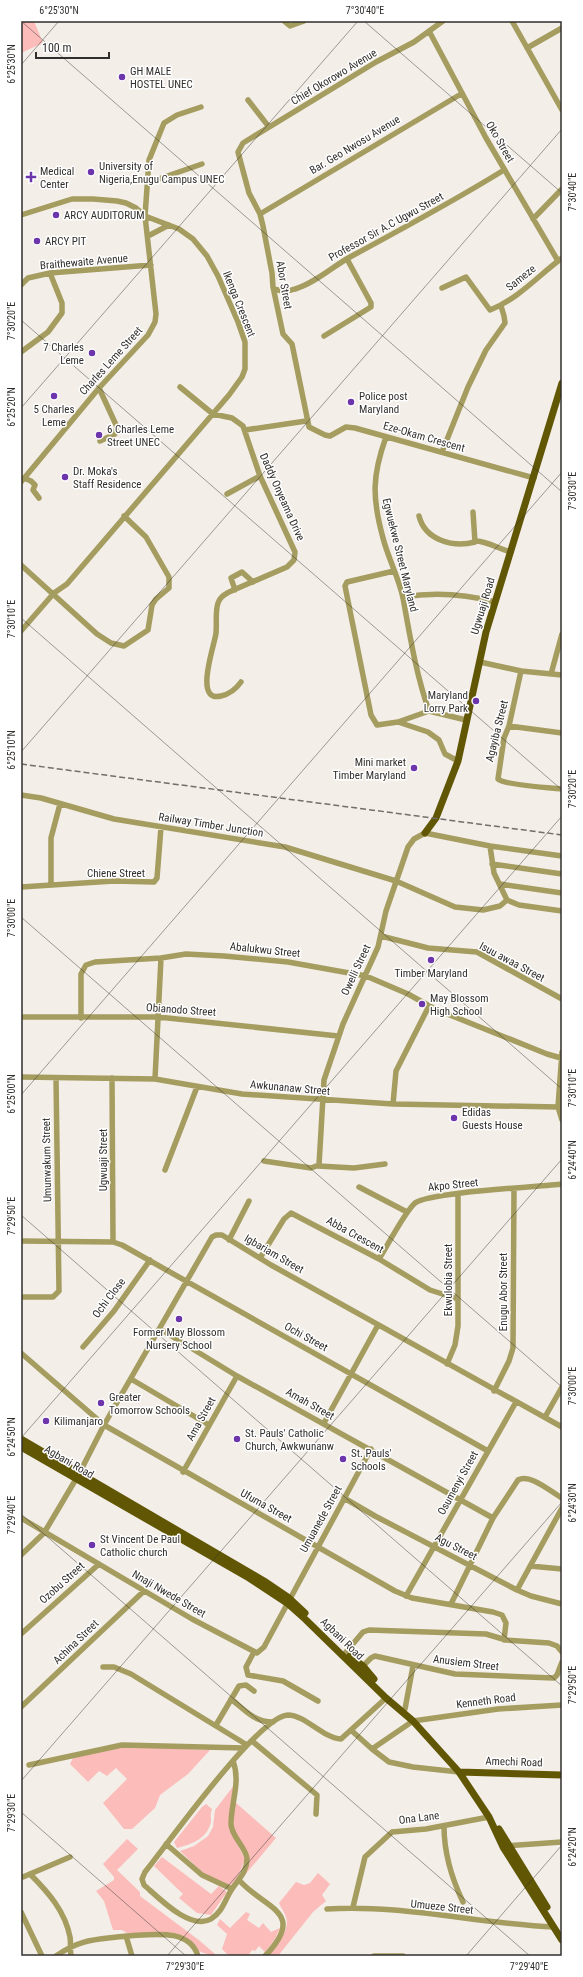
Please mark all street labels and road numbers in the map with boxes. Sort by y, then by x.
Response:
street label: Chief Okorowo Avenue [289,46,379,108]
street label: Bar. Geo Nwosu Avenue [307,113,403,177]
street label: Oko Street [483,119,517,165]
street label: Professor Sir A.C Ugwu Street [326,190,446,264]
street label: Braithewaite Avenue [39,252,129,272]
street label: Abor Street [273,260,295,310]
street label: Sameze [504,262,538,294]
street label: Ikenga Crescent [220,269,258,339]
street label: Charles Leme Street [77,324,145,398]
street label: Eze-Okam Crescent [382,419,466,455]
street label: Daddy Onyeama Drive [257,451,307,543]
street label: Egwuekwe Street Maryland [380,497,420,613]
street label: Ugwuaji Road [468,576,498,636]
street label: Agayiba Street [483,699,511,763]
street label: Railway Timber Junction [158,810,264,840]
street label: Chiene Street [87,867,145,880]
street label: Isuu awaa Street [477,939,547,985]
street label: Abalukwu Street [229,940,301,960]
street label: Owelli Street [339,942,373,998]
street label: Obianodo Street [146,1001,216,1019]
street label: Awkunanaw Street [249,1078,331,1098]
street label: Umunwakum Street [40,1118,54,1202]
street label: Ugwuaji Street [97,1129,110,1191]
street label: Akpo Street [427,1176,479,1194]
street label: Abba Crescent [324,1214,386,1256]
street label: Igbariam Street [242,1232,306,1276]
street label: Ekwulobia Street [442,1244,455,1316]
street label: Enugu Abor Street [497,1253,510,1331]
street label: Ochi Close [90,1276,128,1320]
street label: Ochi Street [282,1320,330,1354]
street label: Amah Street [283,1385,337,1423]
street label: Ama Street [184,1395,218,1443]
street label: Agbani Road [42,1443,96,1481]
street label: Osumenyi Street [435,1449,481,1517]
street label: Umuanede Street [297,1483,345,1555]
street label: Ufuma Street [238,1487,294,1525]
street label: Agu Street [433,1531,479,1563]
street label: Ozobu Street [37,1559,87,1607]
street label: Nnaji Nwede Street [130,1568,208,1620]
street label: Agbani Road [318,1615,366,1663]
street label: Achina Street [51,1617,101,1667]
street label: Anusiem Street [432,1653,500,1673]
street label: Kenneth Road [455,1691,517,1711]
street label: Amechi Road [485,1755,543,1769]
street label: Ona Lane [398,1809,440,1827]
street label: Umueze Street [410,1897,474,1917]

